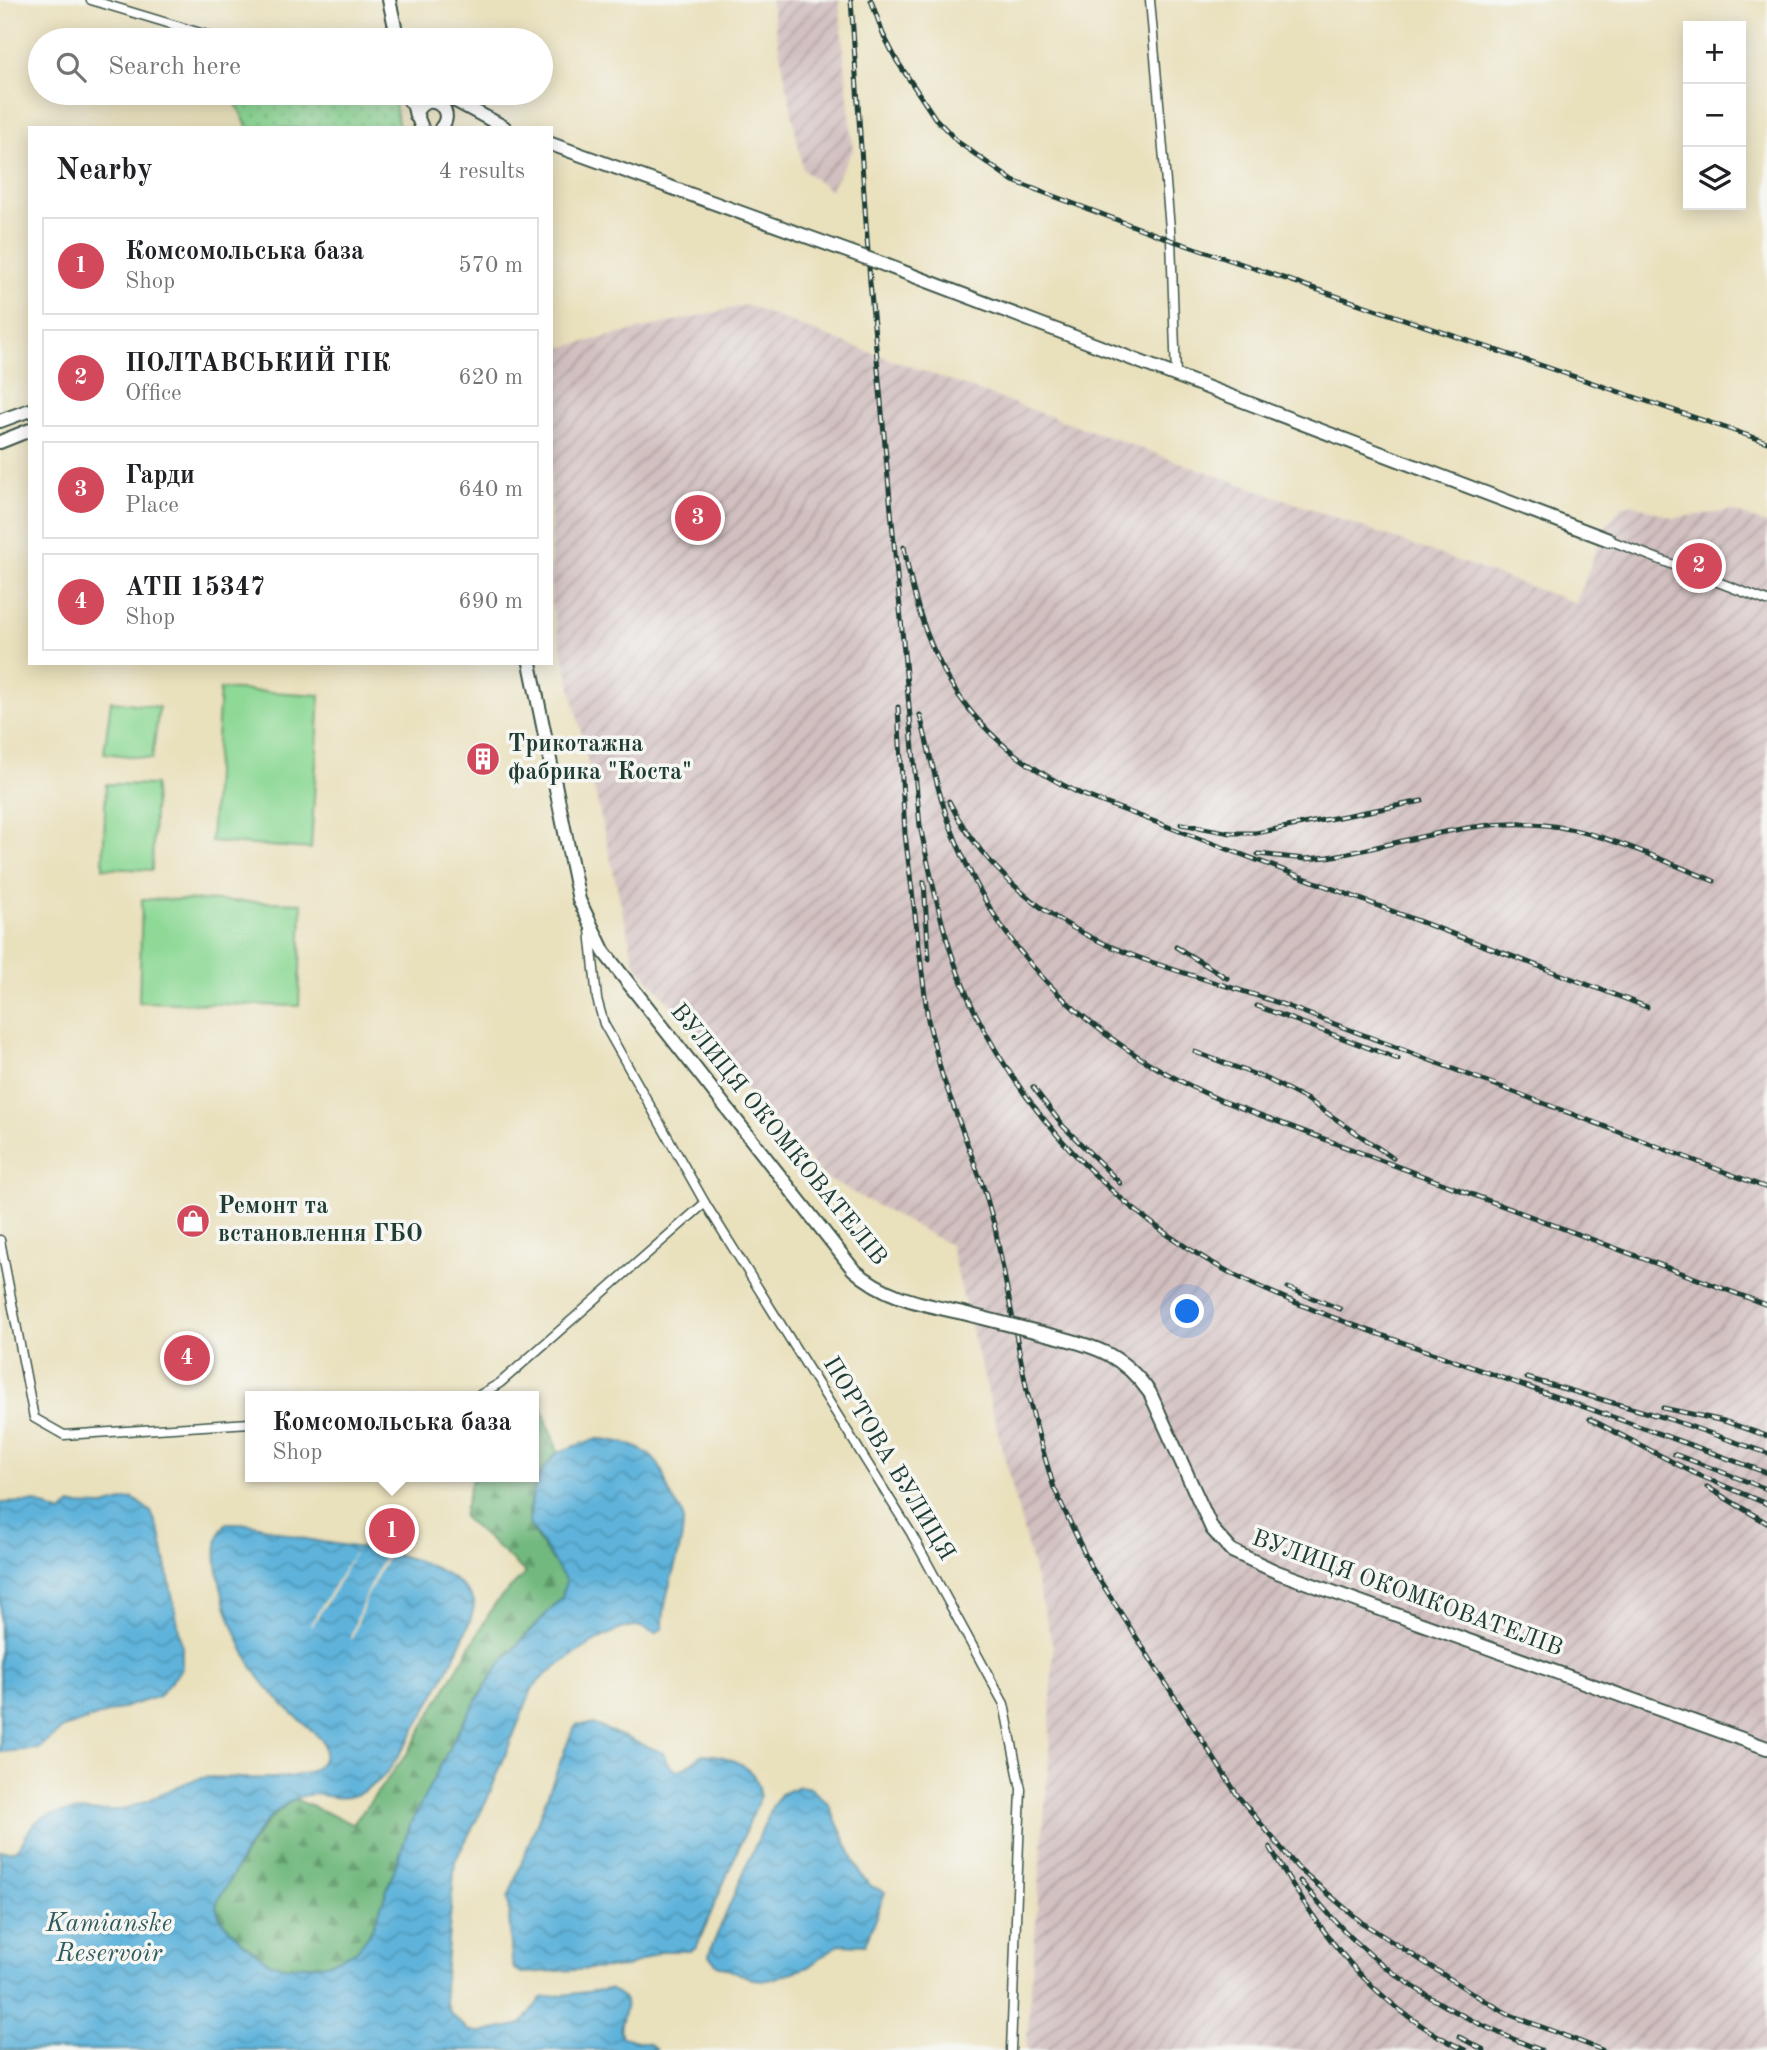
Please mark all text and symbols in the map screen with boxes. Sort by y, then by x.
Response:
map controls [1683,21,1746,210]
button: + [1683,21,1746,84]
search box [28,28,553,105]
icon: search [52,48,90,86]
text: Search here [108,54,241,80]
button: − [1683,84,1746,147]
button: layers [1683,147,1746,210]
text: Nearby [56,156,153,186]
text: 4 results [439,160,525,183]
text: Комсомольська база [125,239,364,265]
text: 1 [74,254,88,277]
text: 570 m [458,254,523,277]
text: Shop [125,270,175,293]
text: ПОЛТАВСЬКИЙ ГІК [125,351,390,377]
text: 2 [74,366,88,389]
text: 620 m [458,366,523,389]
text: Office [125,382,182,405]
text: Гарди [125,463,195,489]
text: 3 [74,478,88,501]
text: 640 m [458,478,523,501]
pin: 3 [675,492,721,544]
text: Place [125,494,179,517]
pin: 2 [1676,540,1722,592]
text: АТП 15347 [125,575,265,601]
text: 4 [74,590,88,613]
text: 690 m [458,590,523,613]
text: Shop [125,606,175,629]
place label: Трикотажна фабрика "Коста" [508,733,692,785]
building icon: Трикотажна фабрика "Коста" [464,740,502,778]
street label: ВУЛИЦЯ ОКОМКОВАТЕЛІВ [665,1000,891,1270]
place label: Ремонт та встановлення ГБО [218,1195,423,1247]
shop icon: Ремонт та встановлення ГБО [174,1202,212,1240]
your location [1170,1294,1204,1328]
pin: 4 [164,1332,210,1384]
street label: ПОРТОВА ВУЛИЦЯ [818,1353,958,1565]
popup [245,1391,539,1482]
text: Комсомольська база [272,1410,512,1436]
text: Shop [272,1441,322,1464]
pin: 1 [369,1505,415,1557]
street label: ВУЛИЦЯ ОКОМКОВАТЕЛІВ [1248,1526,1566,1662]
water label: Kamianske Reservoir [45,1911,172,1967]

